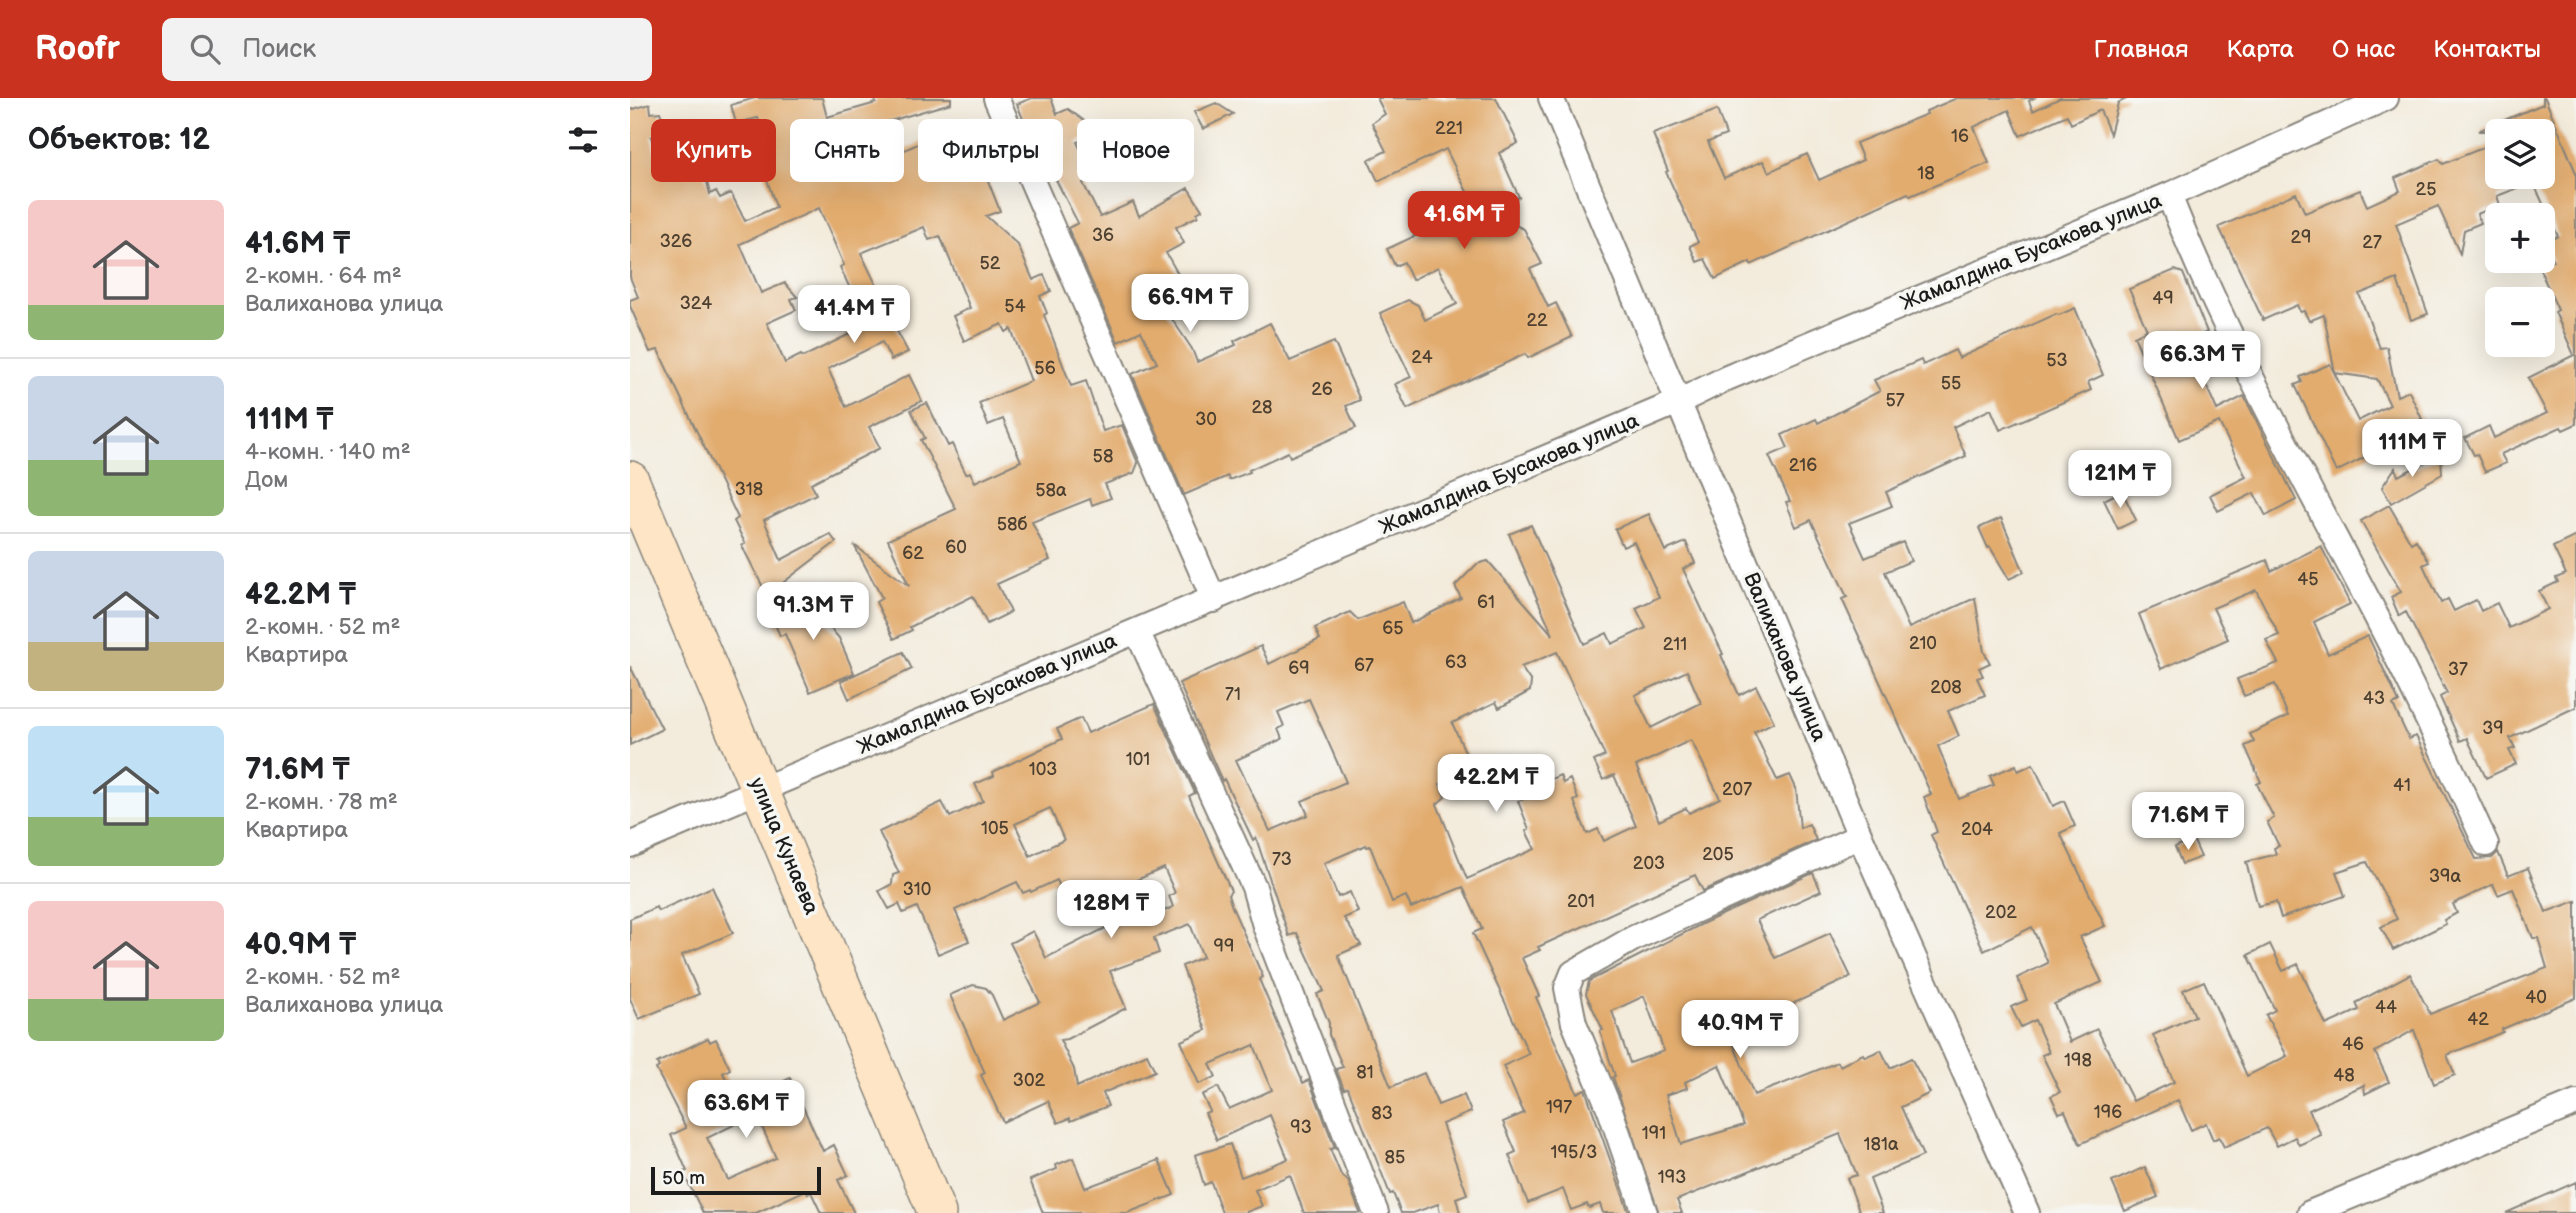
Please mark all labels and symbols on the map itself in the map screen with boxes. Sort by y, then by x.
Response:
house number: 221 [1435,118,1463,139]
house number: 16 [1951,126,1969,147]
house number: 18 [1917,163,1935,184]
house number: 25 [2416,179,2436,200]
street label: Жамалдина Бусакова улица [1897,188,2166,316]
pin: 41.6M ₸ [1399,192,1529,251]
house number: 36 [1092,225,1114,246]
house number: 29 [2290,227,2312,248]
house number: 326 [660,231,692,252]
house number: 27 [2362,232,2382,253]
house number: 52 [980,253,1001,274]
pin: 66.9M ₸ [1125,274,1255,334]
pin: 41.4M ₸ [789,286,919,345]
house number: 49 [2152,288,2174,309]
house number: 324 [680,293,712,314]
house number: 54 [1004,296,1026,317]
house number: 22 [1526,310,1548,331]
pin: 66.3M ₸ [2137,331,2267,391]
house number: 24 [1411,347,1433,368]
house number: 53 [2046,350,2068,371]
house number: 56 [1034,358,1056,379]
house number: 55 [1941,373,1961,394]
house number: 26 [1311,379,1333,400]
house number: 57 [1885,390,1905,411]
house number: 28 [1251,397,1273,418]
street label: Жамалдина Бусакова улица [1376,408,1643,540]
house number: 30 [1195,409,1217,430]
pin: 111M ₸ [2355,420,2469,479]
house number: 58 [1093,446,1113,467]
pin: 121M ₸ [2063,450,2177,510]
house number: 216 [1789,455,1817,476]
house number: 318 [735,479,763,500]
house number: 58а [1035,480,1067,501]
house number: 58б [997,514,1027,535]
house number: 60 [945,537,967,558]
house number: 62 [902,543,924,564]
street label: Валиханова улица [1738,569,1832,746]
house number: 45 [2297,569,2319,590]
pin: 91.3M ₸ [748,582,878,642]
house number: 61 [1477,592,1495,613]
house number: 65 [1382,618,1404,639]
street label: Жамалдина Бусакова улица [854,628,1121,760]
house number: 210 [1909,633,1937,654]
house number: 211 [1663,634,1687,655]
house number: 63 [1445,652,1467,673]
house number: 67 [1354,655,1374,676]
house number: 69 [1288,658,1310,679]
house number: 37 [2448,659,2468,680]
house number: 208 [1930,677,1962,698]
house number: 71 [1225,684,1241,705]
house number: 43 [2363,688,2385,709]
house number: 39 [2482,718,2504,739]
house number: 101 [1126,749,1150,770]
pin: 42.2M ₸ [1431,754,1561,814]
house number: 103 [1029,759,1057,780]
street label: улица Кунаева [744,774,824,919]
house number: 41 [2393,775,2411,796]
house number: 207 [1722,779,1752,800]
pin: 71.6M ₸ [2123,792,2253,852]
house number: 105 [981,818,1009,839]
house number: 204 [1961,819,1993,840]
house number: 205 [1702,844,1734,865]
house number: 73 [1272,849,1292,870]
house number: 203 [1633,853,1665,874]
house number: 39а [2429,866,2461,887]
house number: 310 [903,879,931,900]
pin: 128M ₸ [1054,880,1168,940]
house number: 201 [1567,891,1595,912]
house number: 202 [1985,902,2017,923]
house number: 99 [1214,936,1234,957]
house number: 40 [2525,987,2547,1008]
house number: 44 [2375,997,2397,1018]
pin: 40.9M ₸ [1675,1000,1805,1060]
house number: 42 [2467,1009,2489,1030]
house number: 46 [2342,1034,2364,1055]
house number: 198 [2064,1050,2092,1071]
house number: 81 [1356,1062,1374,1083]
house number: 48 [2333,1065,2355,1086]
house number: 302 [1013,1070,1046,1091]
pin: 63.6M ₸ [681,1080,811,1140]
house number: 197 [1546,1097,1572,1118]
house number: 196 [2094,1102,2122,1123]
house number: 83 [1371,1103,1393,1124]
house number: 93 [1290,1117,1312,1138]
house number: 191 [1642,1123,1666,1144]
house number: 181а [1863,1134,1899,1155]
house number: 195/3 [1551,1142,1597,1163]
house number: 85 [1385,1147,1405,1168]
scale bar [651,1164,821,1196]
house number: 193 [1658,1167,1686,1188]

